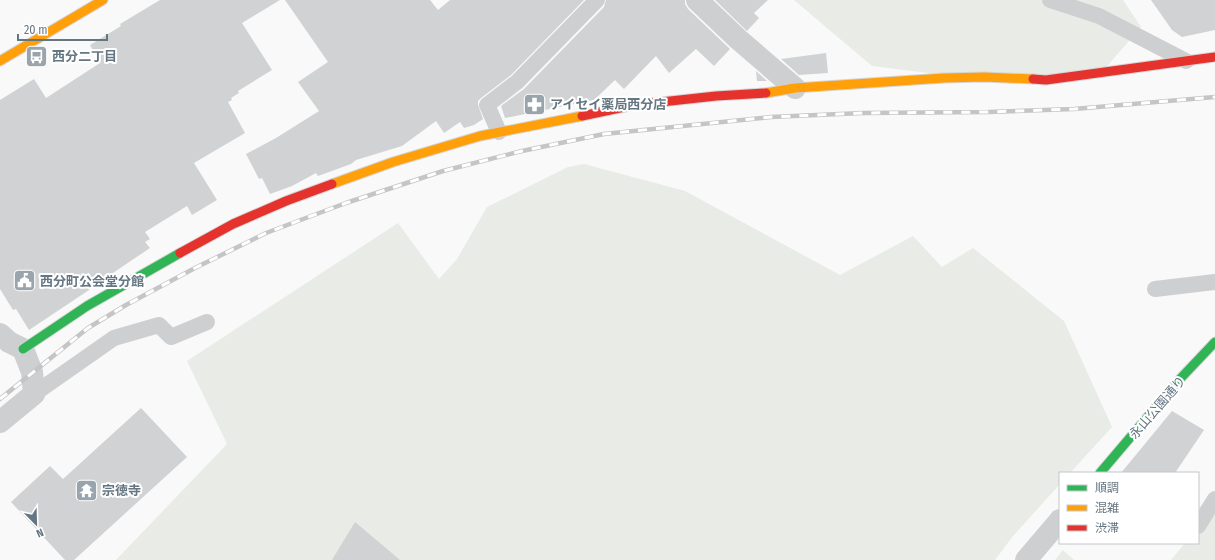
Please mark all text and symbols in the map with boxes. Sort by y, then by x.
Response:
scale bar [18,16,107,42]
text: 20 m [24,23,48,37]
bus stop icon: 西分二丁目 [23,43,49,69]
place label: 西分二丁目 [52,49,117,64]
pharmacy icon: アイセイ薬局西分店 [522,91,548,117]
place label: アイセイ薬局西分店 [550,97,666,112]
public building icon: 西分町公会堂分館 [11,268,37,294]
place label: 西分町公会堂分館 [40,274,144,289]
street label: 永山公園通り [1126,373,1189,442]
legend [1059,472,1199,544]
temple icon: 宗徳寺 [74,477,100,503]
text: 順調 [1095,481,1119,495]
place label: 宗徳寺 [102,483,141,498]
text: 混雑 [1095,501,1119,515]
north arrow [16,504,56,544]
text: 渋滞 [1095,521,1119,535]
text: N [34,525,45,540]

